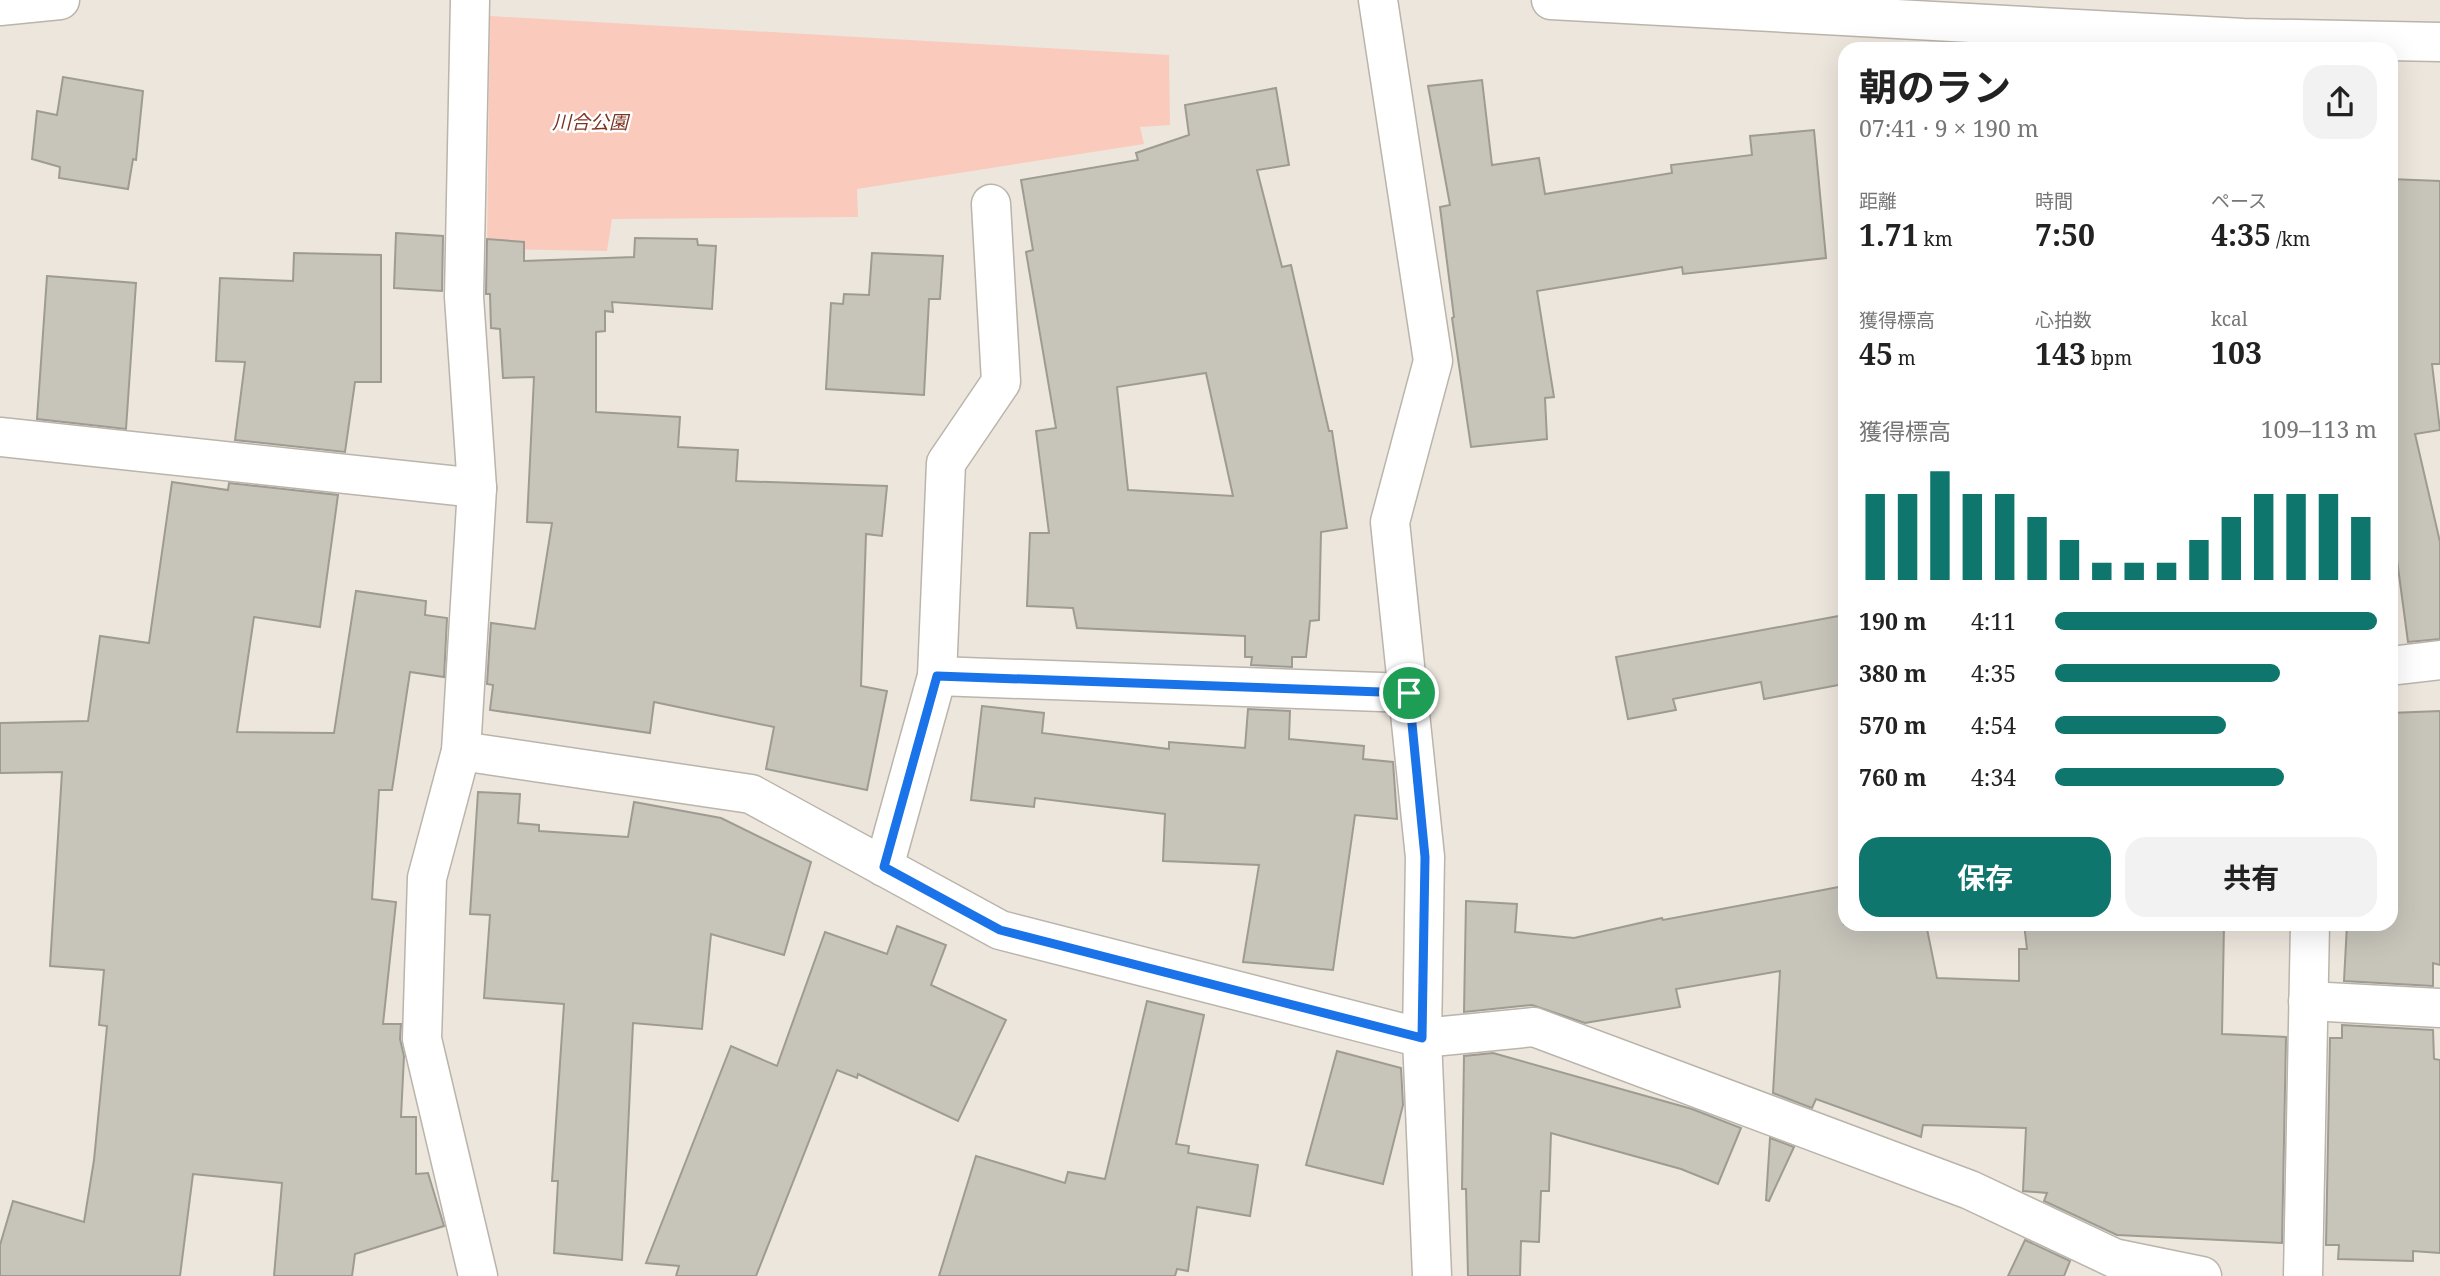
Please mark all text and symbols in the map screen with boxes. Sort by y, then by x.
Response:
text: 朝のラン [1859,60,2011,112]
button: share [2303,65,2377,139]
park label: 川合公園 [552,109,631,135]
text: 07:41 · 9 × 190 m [1859,112,2039,144]
text: 距離 [1859,188,1897,214]
text: 時間 [2035,188,2073,214]
text: ペース [2211,188,2267,214]
text: 1.71 [1859,214,1919,255]
text: 7:50 [2035,214,2095,255]
text: 4:35 [2211,214,2271,255]
text: km [1919,226,1953,252]
text: /km [2271,226,2310,252]
text: kcal [2211,306,2248,332]
text: 獲得標高 [1859,307,1935,333]
text: 心拍数 [2035,307,2092,333]
text: 103 [2211,332,2262,373]
text: 45 [1859,333,1893,374]
text: 143 [2035,333,2086,374]
text: m [1893,345,1916,371]
text: bpm [2086,345,2132,371]
text: 109–113 m [2261,413,2377,445]
text: 獲得標高 [1859,415,1951,447]
text: 190 m [1859,605,1927,637]
text: 4:11 [1971,605,2016,637]
text: 380 m [1859,657,1927,689]
text: 4:35 [1971,657,2016,689]
pin [1379,663,1439,723]
icon: arrive [1390,674,1428,712]
text: 570 m [1859,709,1927,741]
text: 4:54 [1971,709,2016,741]
text: 760 m [1859,761,1927,793]
text: 4:34 [1971,761,2016,793]
button: 保存 [1859,837,2111,917]
button: 共有 [2125,837,2377,917]

